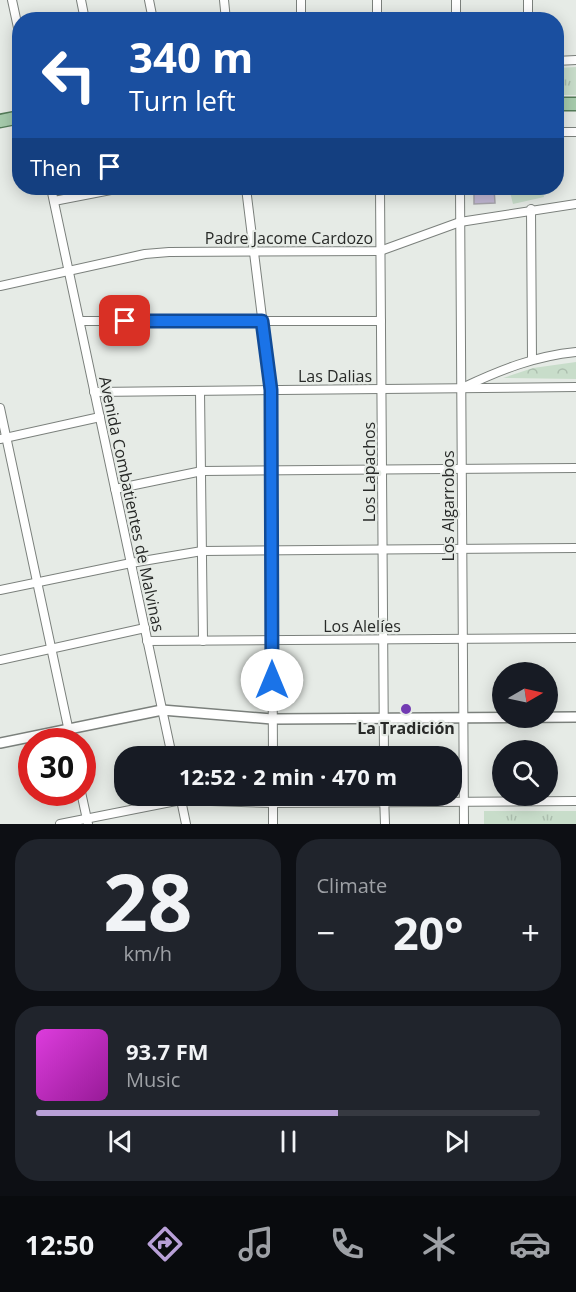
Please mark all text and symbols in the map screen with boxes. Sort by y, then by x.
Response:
text: 340 m [129,28,253,85]
icon: left [30,36,108,114]
text: Turn left [129,82,236,119]
icon: arrive [93,150,126,183]
text: Then [30,152,81,182]
street label: Padre Jacome Cardozo [205,227,373,249]
pin [99,295,150,346]
icon: arrive [108,304,141,337]
street label: Las Dalias [298,365,372,387]
street label: Avenida Combatientes de Malvinas [94,374,170,634]
street label: Los Lapachos [358,422,380,522]
street label: Los Algarrobos [437,450,459,562]
street label: Los Alelíes [323,615,401,637]
position arrow [240,648,304,712]
north arrow [492,662,558,728]
map controls [492,662,558,806]
marker: La Tradición [399,702,413,716]
place label: La Tradición [357,717,455,739]
speed limit sign: 30 [18,728,96,806]
button: search [492,740,558,806]
text: 12:52 · 2 min · 470 m [179,761,397,791]
text: 28 [103,848,192,954]
text: Climate [317,872,387,899]
text: 20° [393,902,464,963]
text: − [317,910,335,955]
text: + [521,910,540,955]
text: km/h [123,940,172,967]
text: 93.7 FM [126,1036,209,1066]
text: Music [126,1066,180,1093]
icon: previous [104,1125,137,1158]
icon: pause [272,1125,305,1158]
icon: next [440,1125,473,1158]
icon: directions [144,1223,186,1265]
icon: music [235,1223,277,1265]
icon: phone [326,1223,368,1265]
icon: climate [418,1223,460,1265]
icon: car [509,1223,551,1265]
text: 12:50 [25,1226,94,1263]

